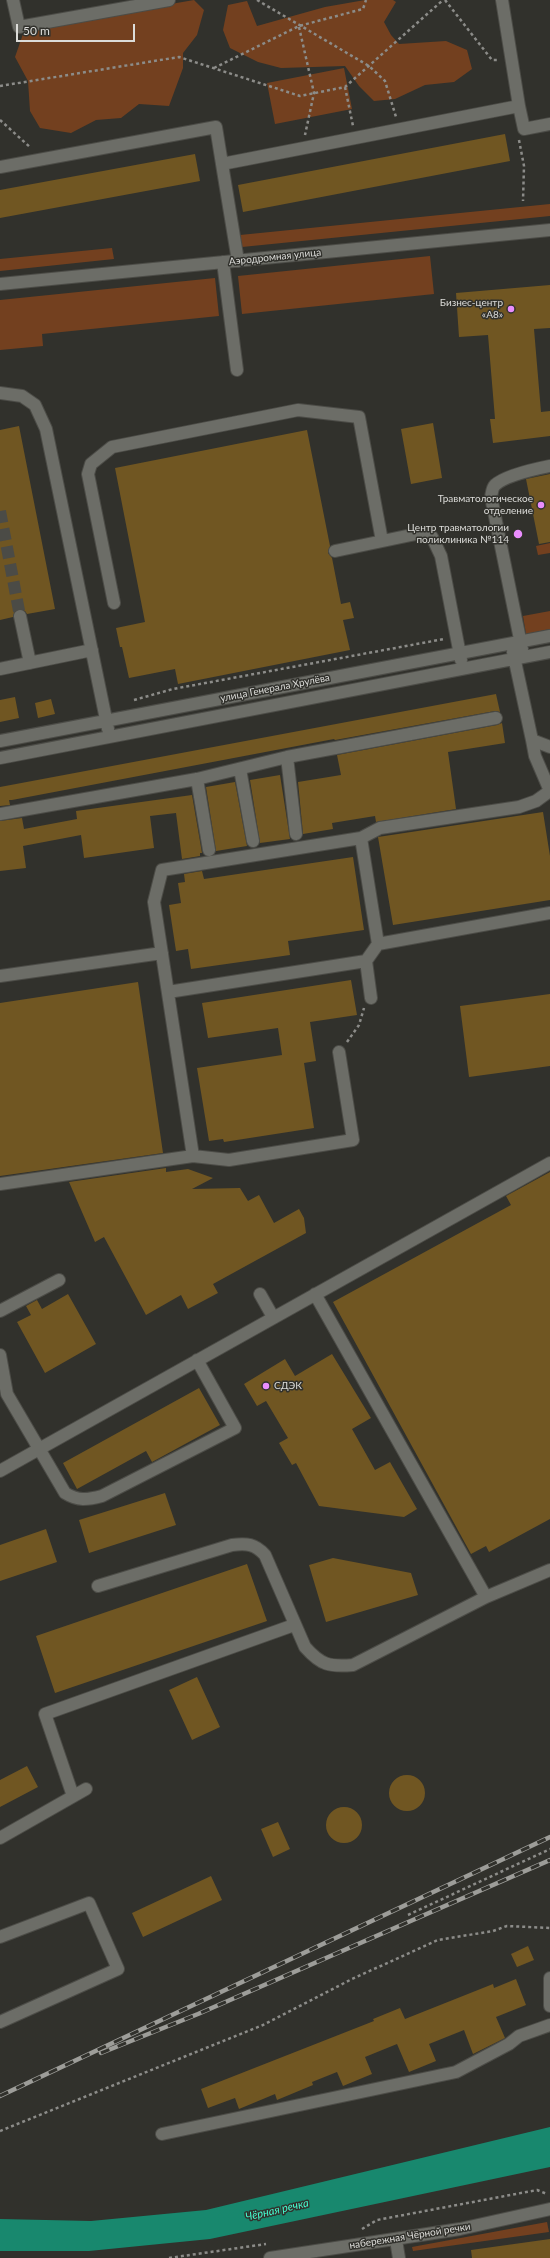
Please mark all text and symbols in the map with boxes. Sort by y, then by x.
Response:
scale bar [18,16,137,42]
text: 50 m [23,23,50,38]
street label: Аэродромная улица [228,246,322,268]
place label: Бизнес-центр «А8» [440,297,503,320]
marker: Бизнес-центр «А8» [506,304,516,314]
place label: Травматологическое отделение [438,493,533,516]
marker: Травматологическое отделение [536,500,546,510]
place label: Центр травматологии поликлиника №114 [407,522,509,546]
marker: Центр травматологии поликлиника №114 [512,528,524,540]
street label: улица Генерала Хрулёва [219,671,331,705]
place label: СДЭК [274,1380,302,1392]
marker: СДЭК [261,1381,271,1391]
water label: Чёрная речка [244,2196,310,2224]
street label: набережная Чёрной речки [349,2220,471,2252]

